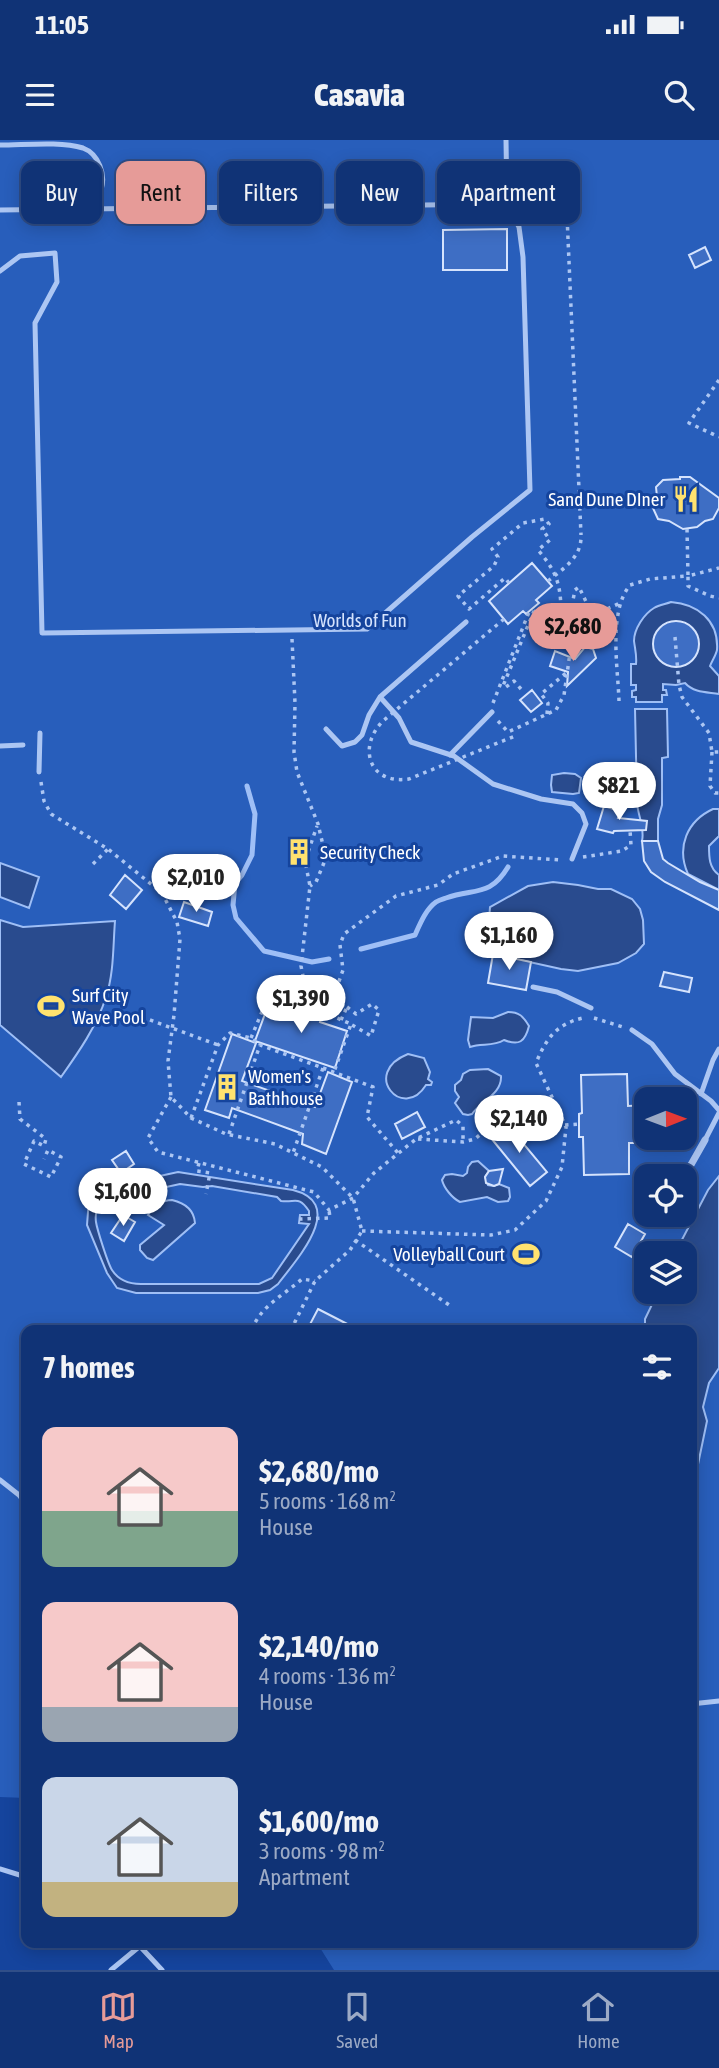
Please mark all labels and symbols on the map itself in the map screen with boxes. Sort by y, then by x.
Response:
restaurant icon: Sand Dune DIner [671,484,701,514]
place label: Sand Dune DIner [548,488,665,510]
pin: $2,680 [516,603,630,663]
park label: Worlds of Fun [313,609,407,631]
pin: $821 [578,762,660,822]
building icon: Security Check [284,837,314,867]
place label: Security Check [320,841,421,863]
pin: $2,010 [139,854,253,914]
pin: $1,160 [452,912,566,972]
pin: $1,390 [244,976,358,1035]
place label: Surf City Wave Pool [72,984,145,1028]
sports icon: Surf City Wave Pool [36,991,66,1021]
place label: Women's Bathhouse [248,1065,323,1109]
building icon: Women's Bathhouse [212,1072,242,1102]
north arrow [634,1087,696,1150]
pin: $2,140 [462,1096,576,1155]
pin: $1,600 [66,1168,180,1228]
sports icon: Volleyball Court [511,1239,541,1269]
place label: Volleyball Court [393,1243,505,1265]

